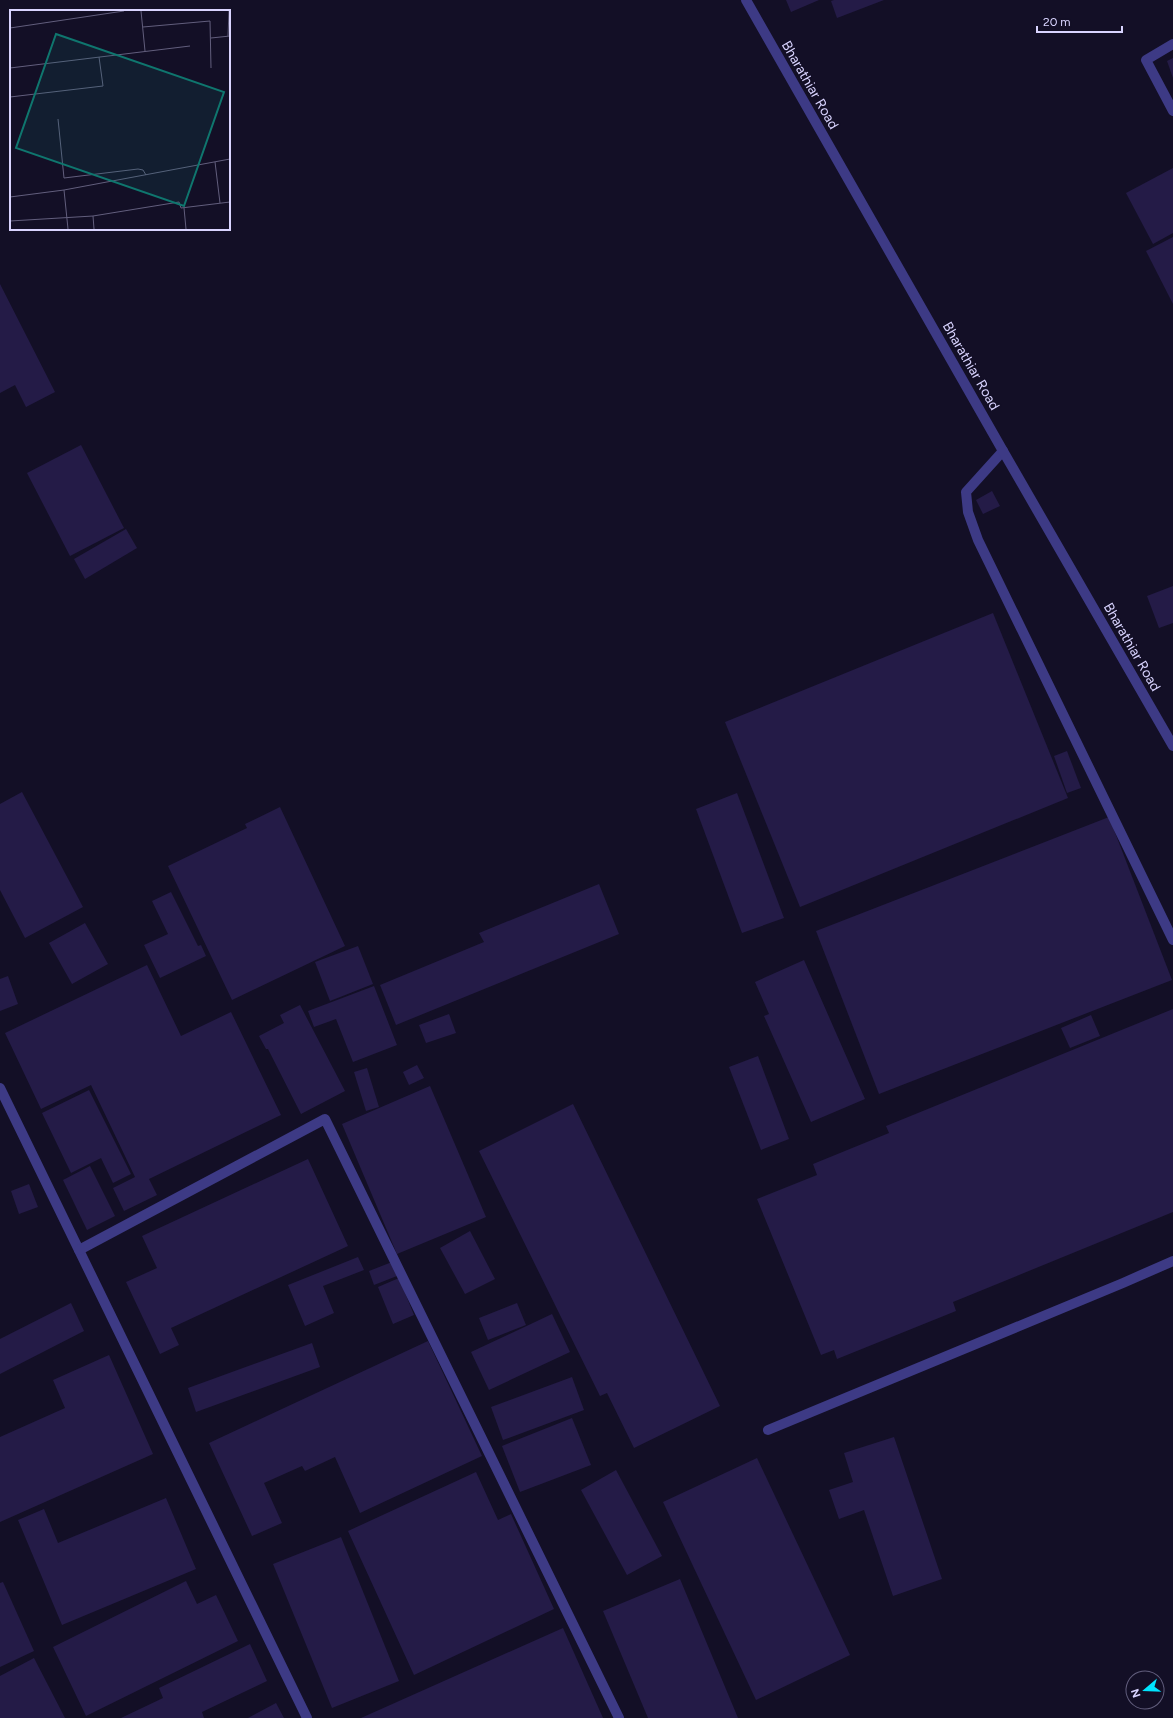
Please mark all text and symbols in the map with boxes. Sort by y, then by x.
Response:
scale bar [1037,8,1122,34]
inset map [10,10,230,230]
text: 20 m [1043,15,1071,29]
street label: Bharathiar Road [778,38,842,132]
street label: Bharathiar Road [939,319,1003,413]
street label: Bharathiar Road [1100,600,1164,694]
north arrow [1125,1670,1165,1710]
text: N [1128,1687,1144,1699]

